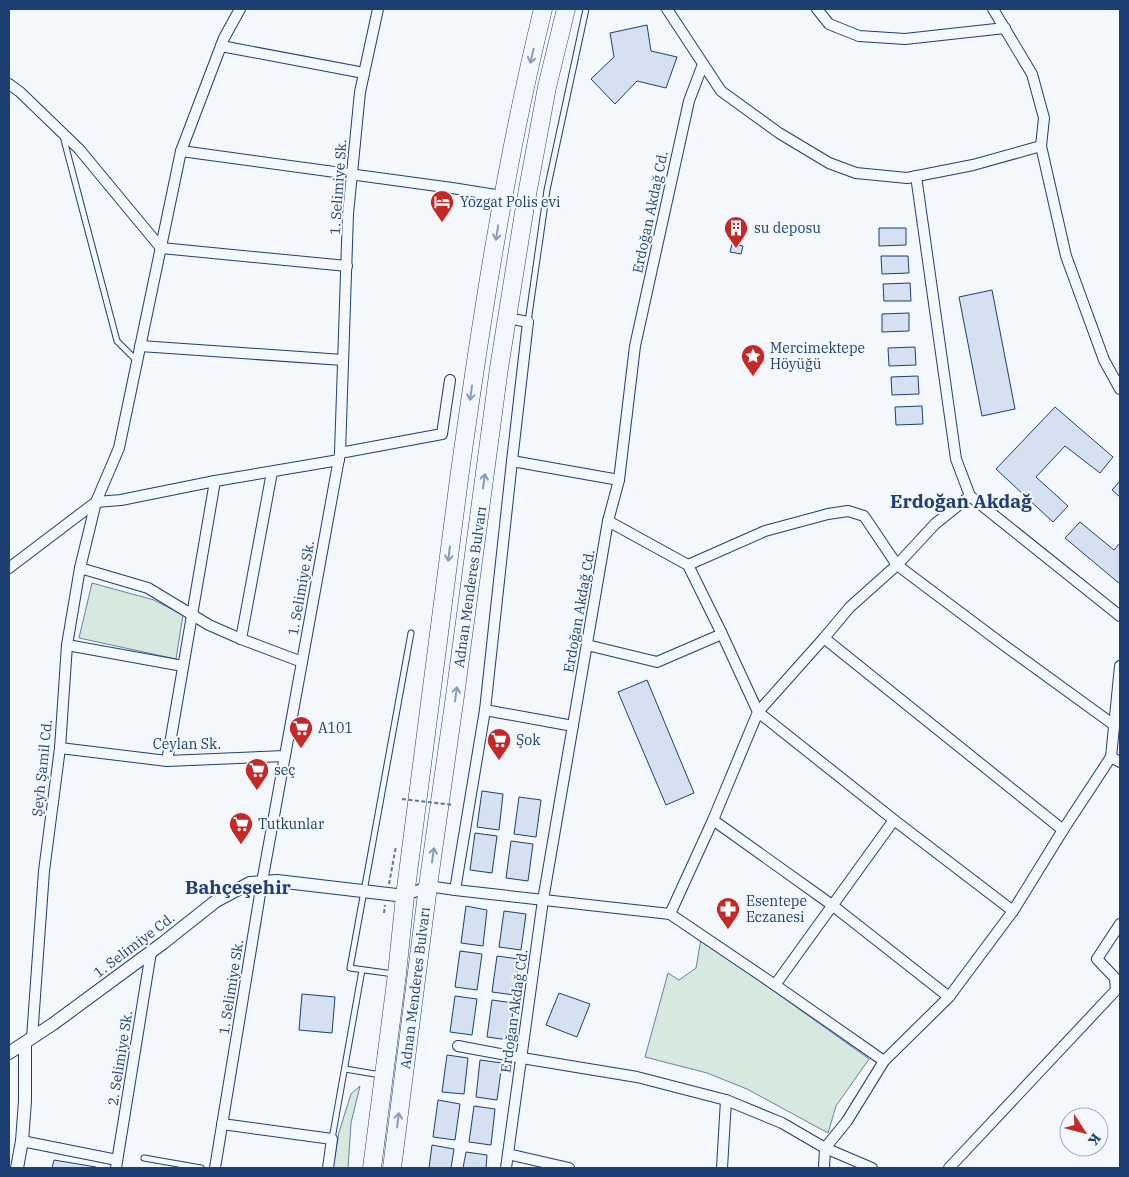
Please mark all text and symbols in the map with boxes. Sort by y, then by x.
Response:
one-way arrow [527,48,536,64]
street label: 1. Selimiye Sk. [326,138,350,236]
street label: Erdoğan Akdağ Cd. [628,149,672,275]
hotel icon: Yozgat Polis evi [429,189,455,223]
place label: Yozgat Polis evi [460,193,560,211]
building icon: su deposu [723,215,749,249]
place label: su deposu [754,219,821,237]
one-way arrow [491,224,501,240]
place label: Mercimektepe Höyüğü [770,339,865,373]
place icon: Mercimektepe Höyüğü [740,343,766,377]
one-way arrow [466,385,476,401]
one-way arrow [479,473,489,489]
district label: Erdoğan Akdağ [890,489,1032,513]
street label: Adnan Menderes Bulvarı [450,505,490,669]
street label: 1. Selimiye Sk. [284,539,318,637]
one-way arrow [444,546,454,562]
street label: Erdoğan Akdağ Cd. [559,548,599,674]
one-way arrow [451,686,461,702]
supermarket icon: A101 [288,715,314,749]
street label: Şeyh Şamil Cd. [28,719,56,817]
place label: A101 [318,719,353,737]
supermarket icon: Şok [486,727,512,761]
place label: Şok [516,731,541,749]
street label: Ceylan Sk. [153,735,221,753]
supermarket icon: seç [244,757,270,791]
place label: seç [274,761,296,779]
supermarket icon: Tutkunlar [228,811,254,845]
place label: Tutkunlar [258,815,325,833]
one-way arrow [428,847,438,863]
district label: Bahçeşehir [185,875,292,899]
place label: Esentepe Eczanesi [746,892,807,926]
pharmacy icon: Esentepe Eczanesi [715,896,741,930]
street label: Adnan Menderes Bulvarı [396,906,434,1070]
street label: 1. Selimiye Cd. [90,909,178,981]
street label: 1. Selimiye Sk. [215,938,247,1036]
street label: Erdoğan Akdağ Cd. [496,948,532,1074]
street label: 2. Selimiye Sk. [104,1009,136,1107]
north arrow [1059,1107,1109,1157]
one-way arrow [393,1112,403,1128]
text: K [1084,1130,1105,1149]

